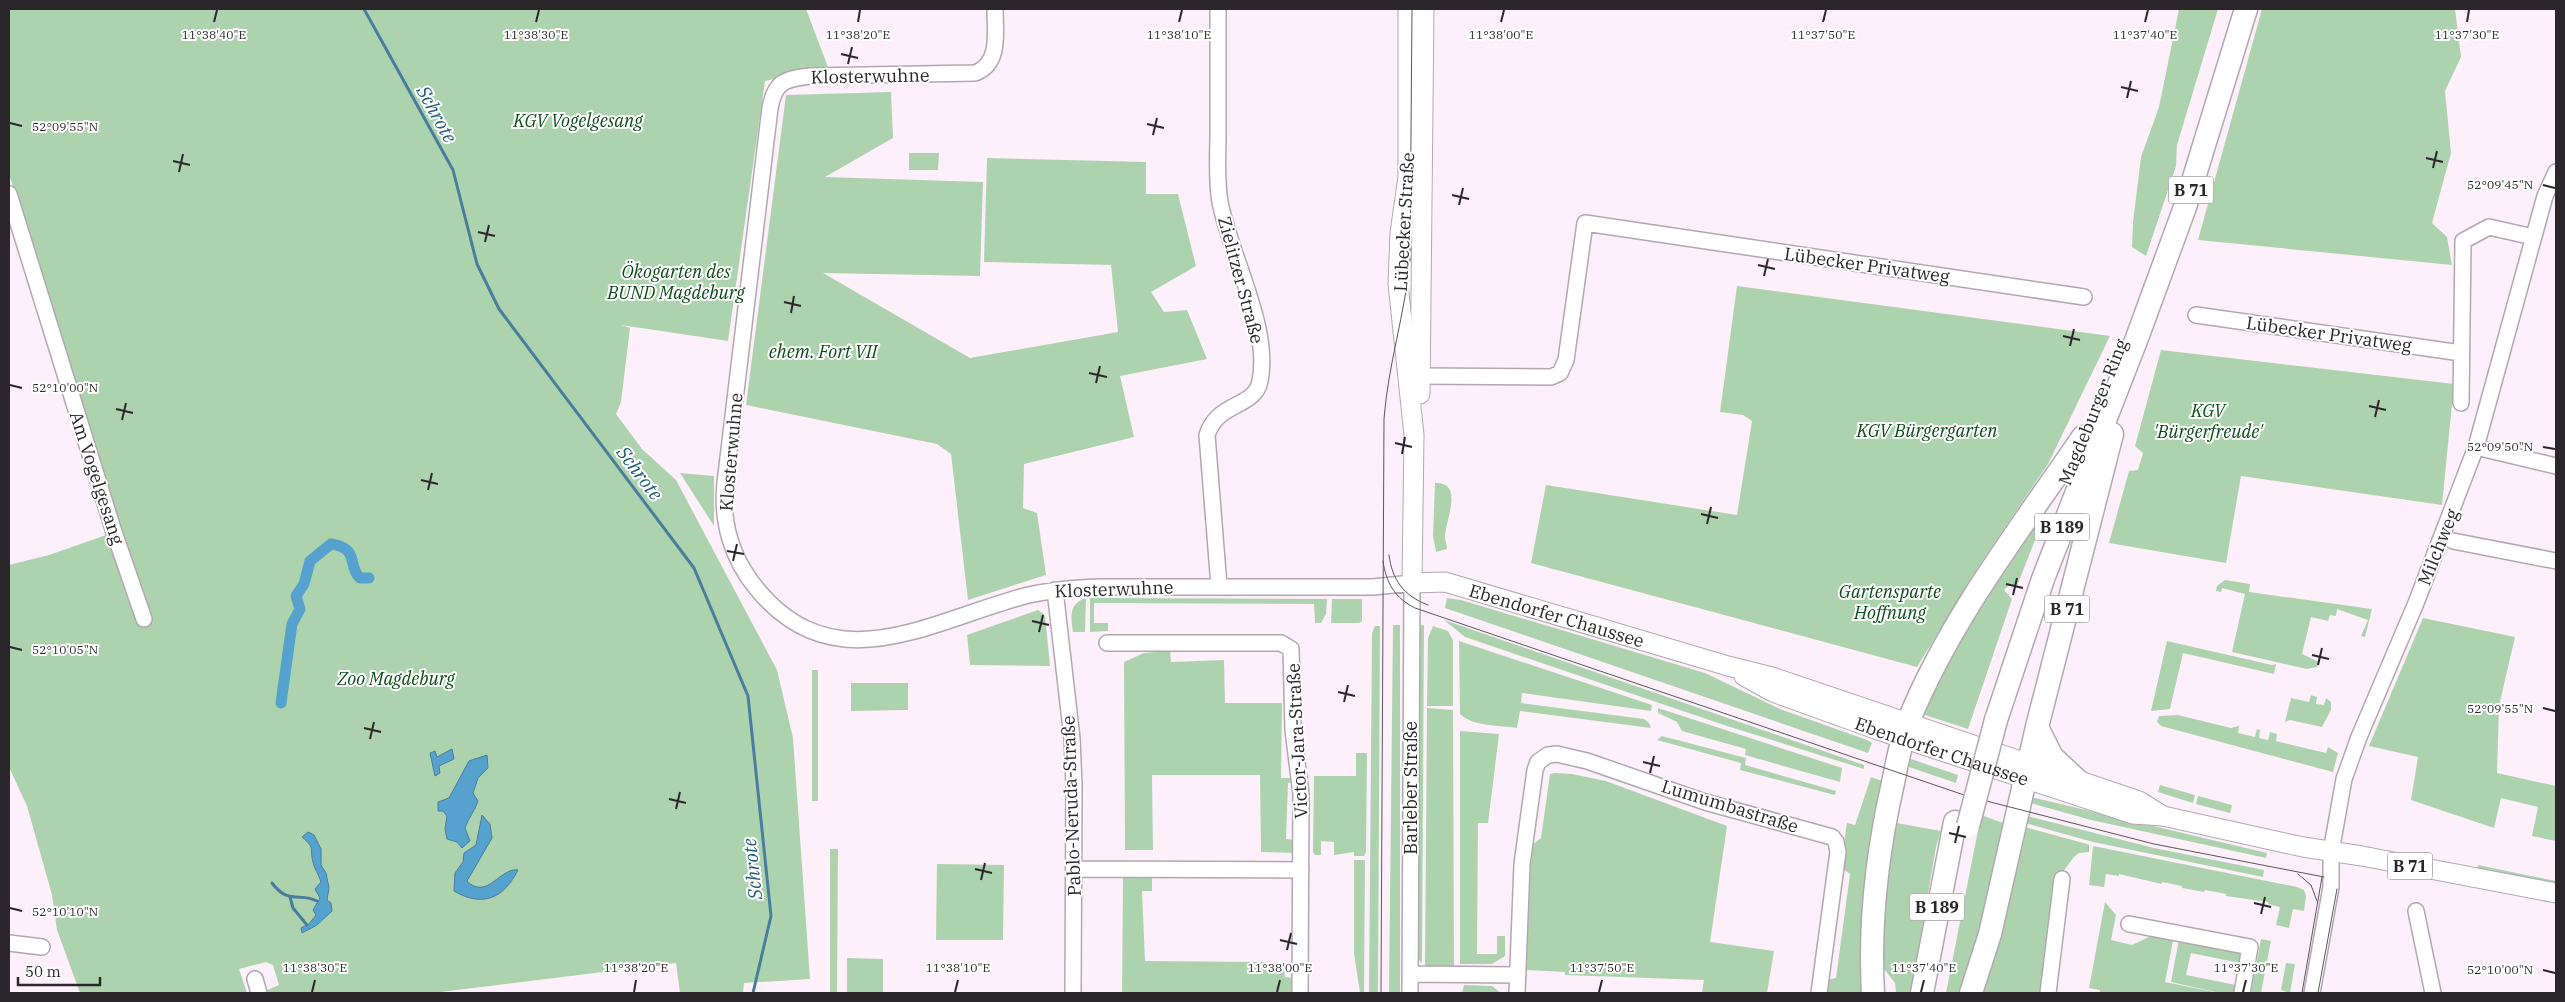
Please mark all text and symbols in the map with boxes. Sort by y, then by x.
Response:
text: 11°38'40"E [182,27,246,42]
text: 11°38'30"E [504,27,568,42]
text: 11°38'20"E [826,27,890,42]
text: 11°38'10"E [1147,27,1211,42]
text: 11°38'00"E [1469,27,1533,42]
text: 11°37'50"E [1791,27,1855,42]
text: 11°37'40"E [2113,27,2177,42]
text: 11°37'30"E [2435,27,2499,42]
street label: Klosterwuhne [810,63,930,89]
water label: Schrote [411,80,463,147]
park label: KGV Vogelgesang [512,109,643,132]
text: 52°09'55"N [32,119,98,134]
street label: Lübecker Straße [1389,152,1419,292]
road number: B 71 [2168,176,2214,204]
text: 52°09'45"N [2467,177,2533,192]
street label: Zielitzer Straße [1213,214,1269,346]
street label: Lübecker Privatweg [1783,242,1951,288]
park label: Ökogarten des BUND Magdeburg [606,260,745,304]
street label: Lübecker Privatweg [2245,311,2413,357]
street label: Magdeburger Ring [2053,335,2133,489]
park label: ehem. Fort VII [769,340,879,363]
text: 52°10'00"N [32,380,98,395]
street label: Klosterwuhne [714,392,748,512]
park label: KGV 'Bürgerfreude' [2153,399,2264,443]
street label: Am Vogelgesang [65,408,129,548]
park label: KGV Bürgergarten [1856,419,1998,442]
text: 52°09'50"N [2467,439,2533,454]
water label: Schrote [611,440,668,505]
street label: Milchweg [2412,505,2464,589]
road number: B 189 [2034,514,2090,540]
street label: Klosterwuhne [1054,575,1174,603]
street label: Ebendorfer Chaussee [1466,578,1647,652]
park label: Gartensparte Hoffnung [1839,580,1941,624]
road number: B 71 [2044,596,2090,622]
text: 52°10'05"N [32,642,98,657]
street label: Victor-Jara-Straße [1281,663,1313,819]
park label: Zoo Magdeburg [336,667,455,690]
text: 52°09'55"N [2467,701,2533,716]
street label: Ebendorfer Chaussee [1852,711,2032,790]
street label: Pablo-Neruda-Straße [1056,715,1086,897]
street label: Barleber Straße [1399,721,1422,855]
street label: Lumumbastraße [1659,774,1801,838]
water label: Schrote [737,837,767,902]
road number: B 71 [2388,852,2432,879]
road number: B 189 [1910,894,1964,920]
text: 52°10'10"N [32,904,98,919]
scale bar [18,954,100,986]
text: 11°38'30"E [283,960,347,975]
text: 11°38'20"E [604,960,668,975]
text: 11°38'10"E [926,960,990,975]
text: 11°38'00"E [1248,960,1312,975]
text: 11°37'50"E [1570,960,1634,975]
text: 11°37'40"E [1892,960,1956,975]
text: 11°37'30"E [2214,960,2278,975]
text: 50 m [25,962,61,981]
text: 52°10'00"N [2467,962,2533,977]

